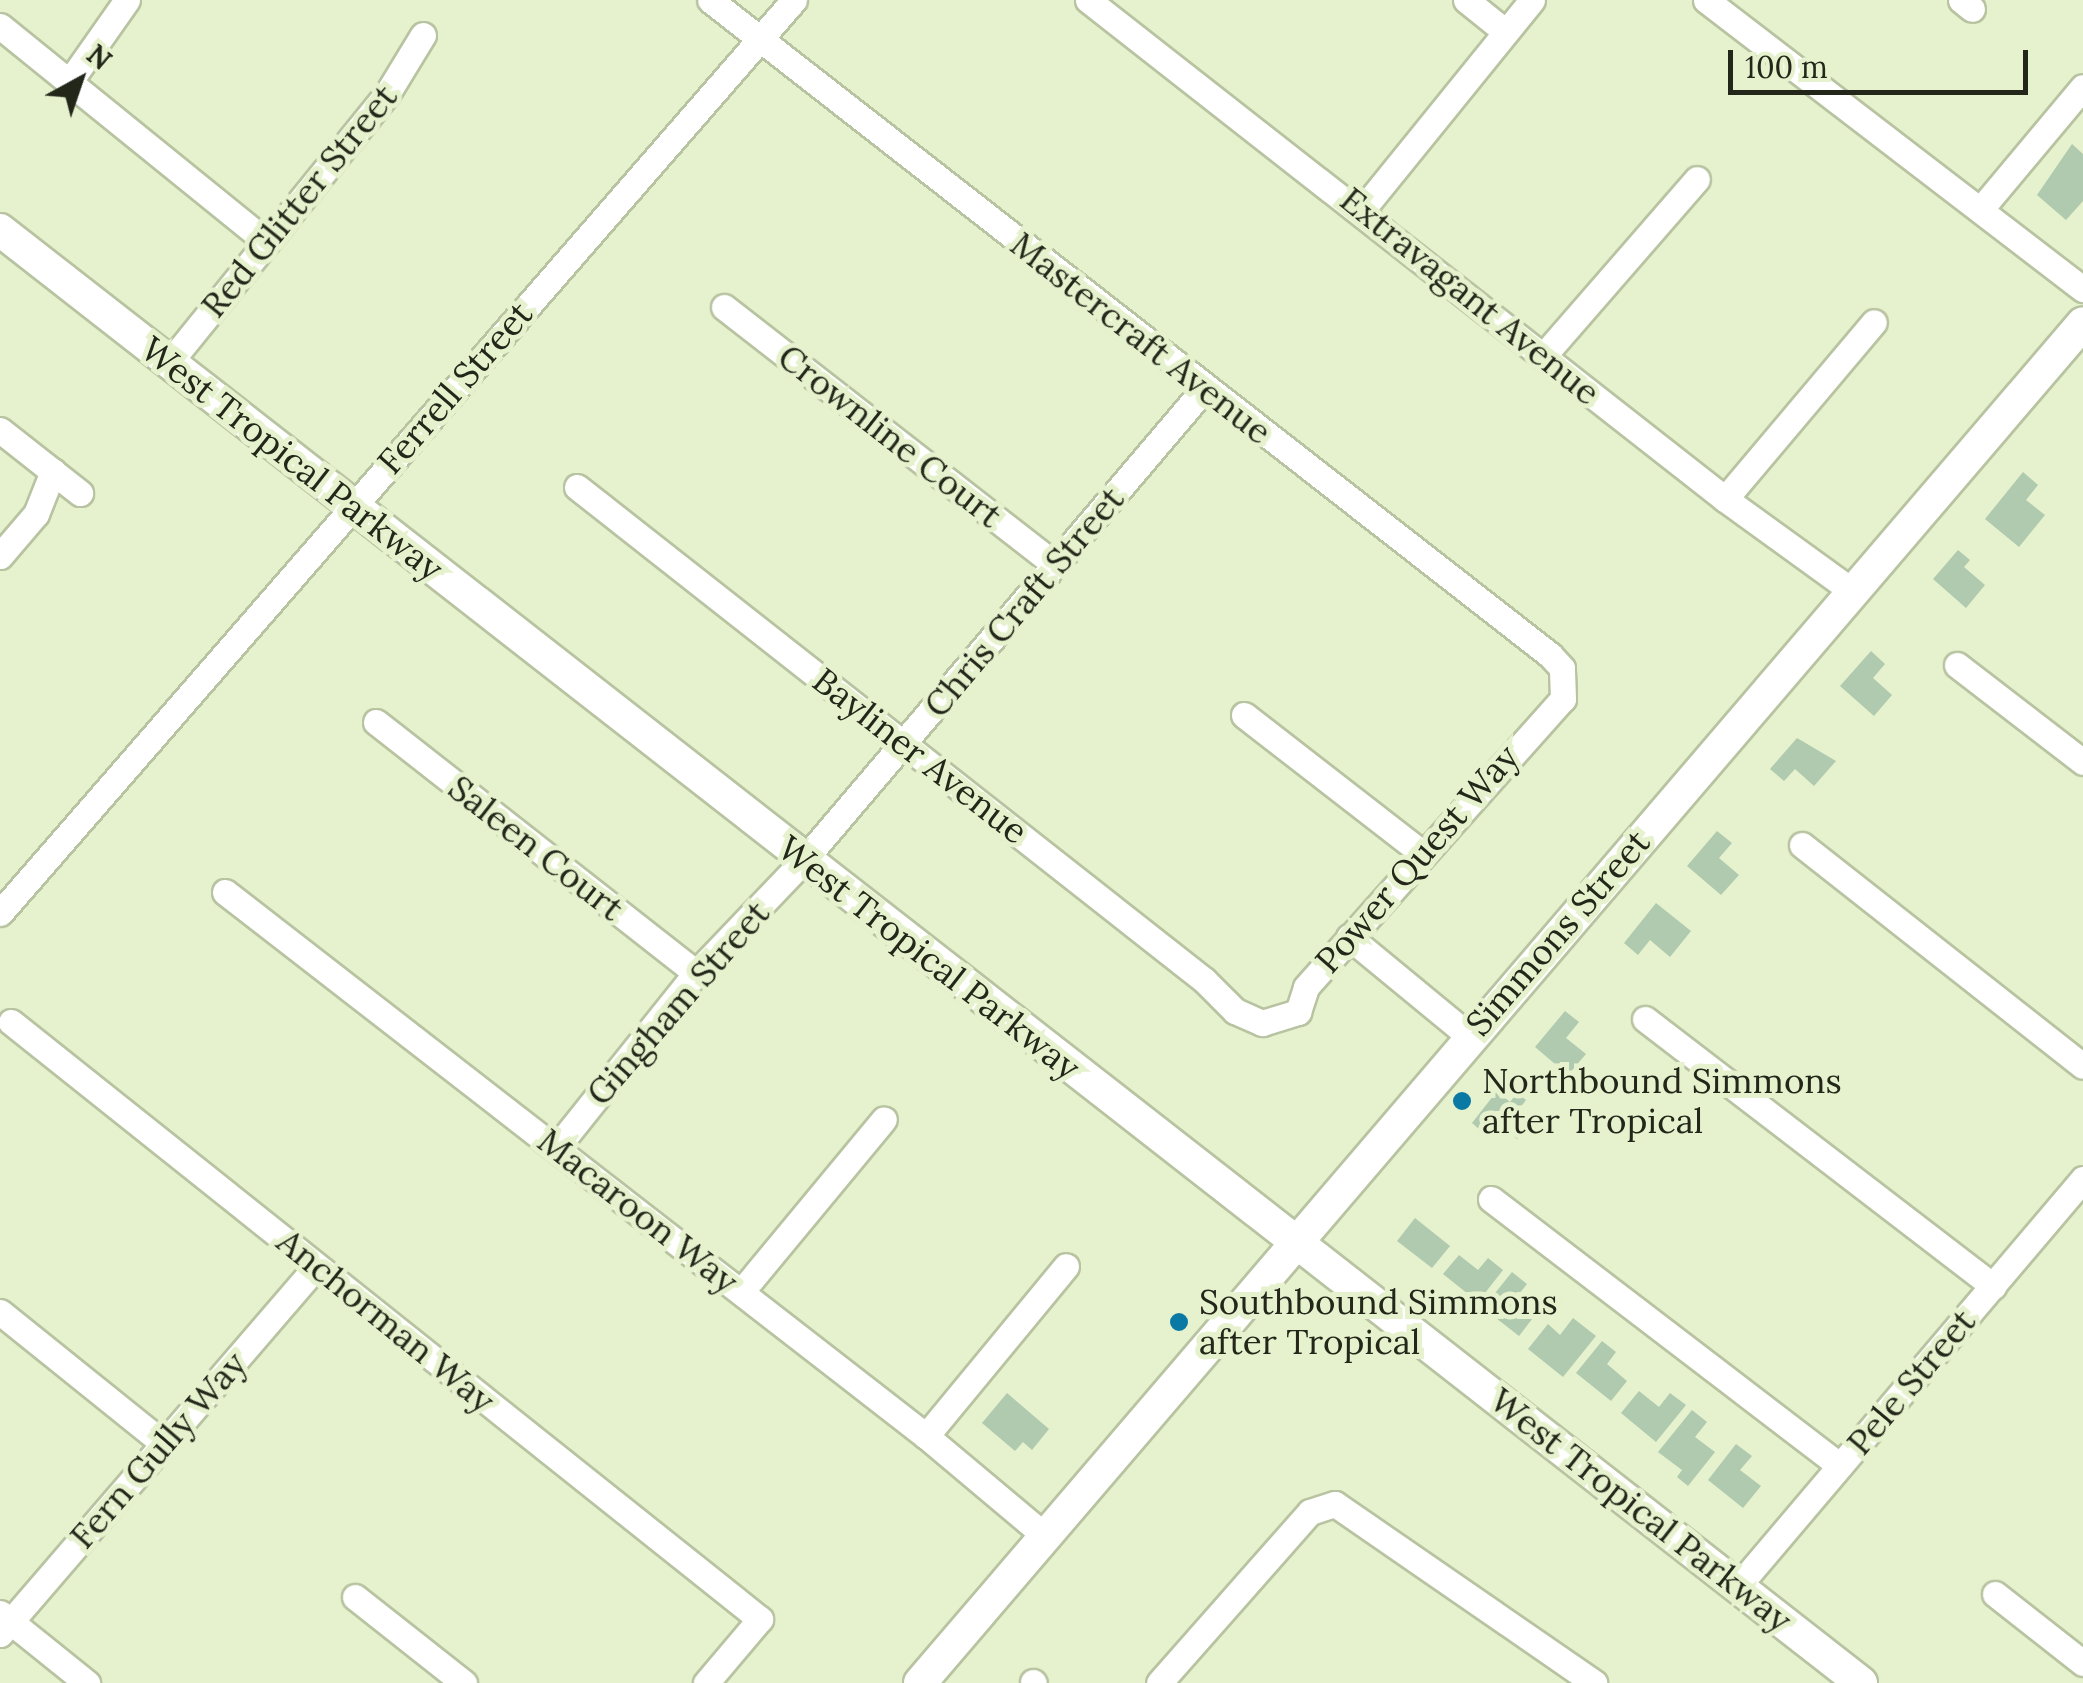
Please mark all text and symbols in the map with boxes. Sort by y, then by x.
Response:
north arrow [30,30,130,130]
scale bar [1733,30,2033,92]
text: N [79,36,119,78]
text: 100 m [1745,48,1828,86]
street label: Red Glitter Street [192,76,406,326]
street label: Extravagant Avenue [1332,178,1608,414]
street label: Mastercraft Avenue [1002,223,1280,453]
street label: Ferrell Street [369,293,541,483]
street label: West Tropical Parkway [133,328,451,590]
street label: Crownline Court [770,336,1010,536]
street label: Chris Craft Street [916,478,1132,726]
street label: Bayliner Avenue [804,659,1036,853]
street label: Power Quest Way [1307,736,1527,982]
street label: Saleen Court [440,767,632,929]
street label: Simmons Street [1457,822,1659,1044]
street label: West Tropical Parkway [770,827,1088,1089]
street label: Gingham Street [578,892,778,1114]
place label: Northbound Simmons after Tropical [1482,1060,1842,1142]
marker: Northbound Simmons after Tropical [1451,1090,1473,1112]
street label: Macaroon Way [529,1120,747,1302]
street label: Anchorman Way [269,1220,503,1422]
place label: Southbound Simmons after Tropical [1199,1281,1558,1363]
street label: Pele Street [1838,1301,1984,1463]
marker: Southbound Simmons after Tropical [1168,1311,1190,1333]
street label: Fern Gully Way [61,1343,255,1557]
street label: West Tropical Parkway [1482,1379,1800,1641]

